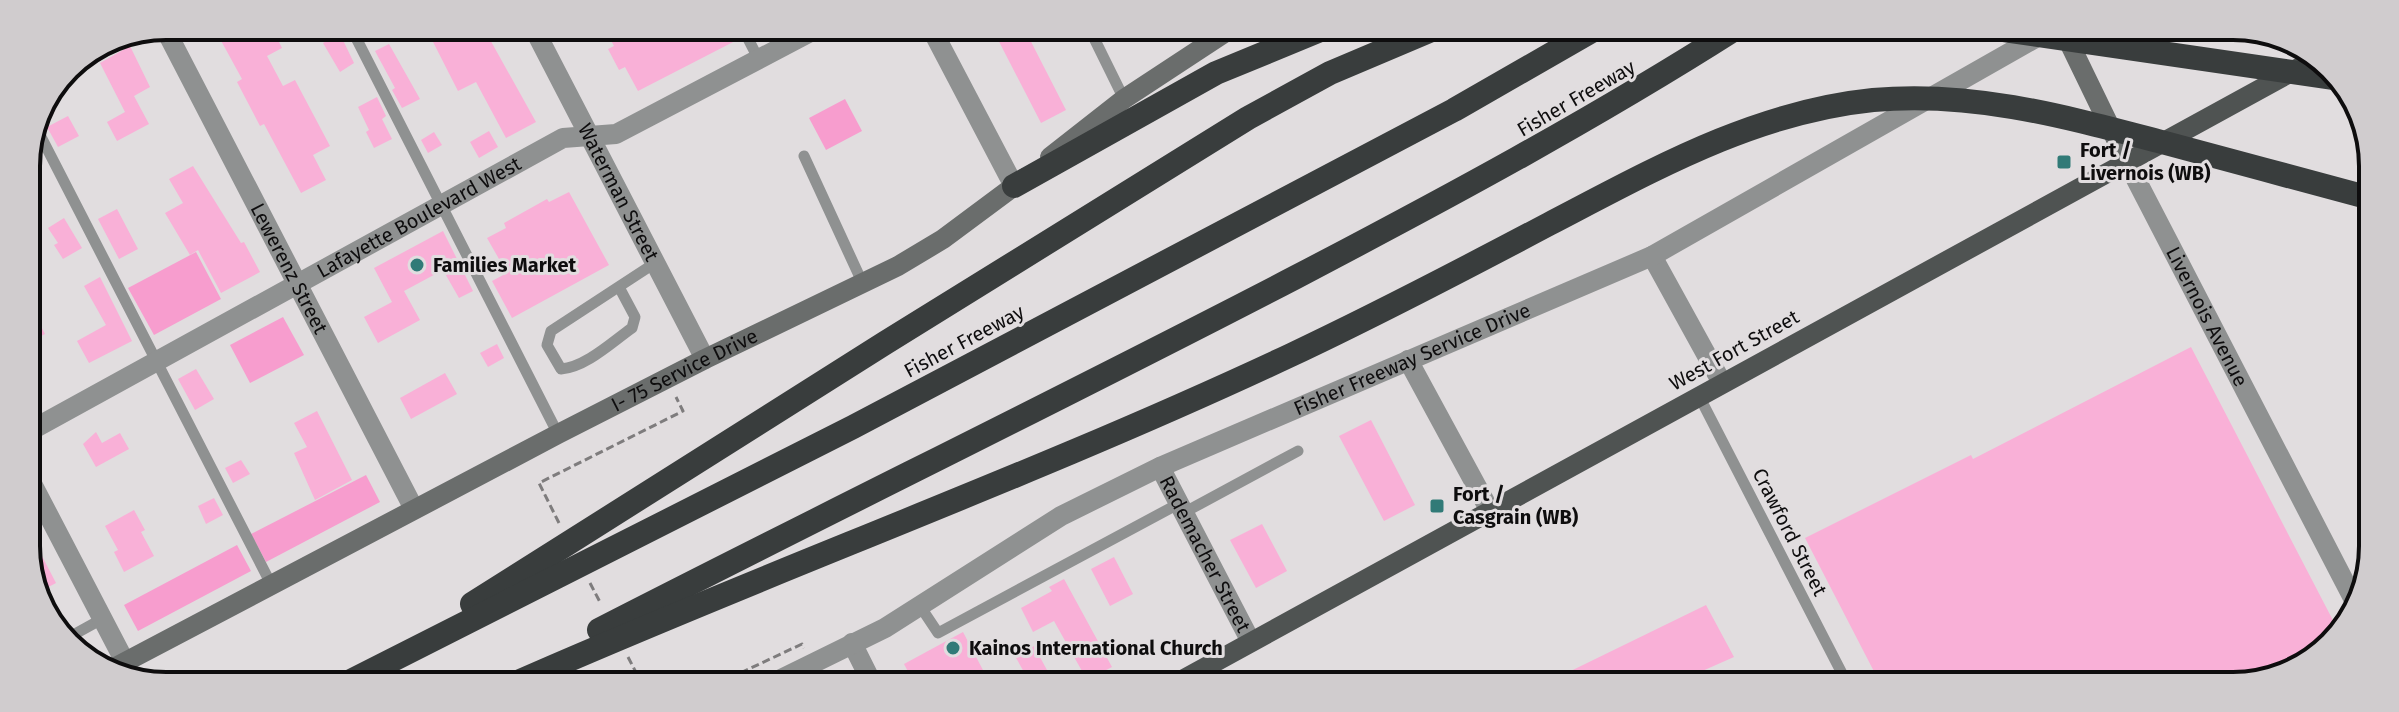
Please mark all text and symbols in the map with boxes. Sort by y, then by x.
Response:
street label: Fisher Freeway [1513,54,1639,141]
street label: Waterman Street [573,119,664,266]
place label: Fort / Livernois (WB) [2080,138,2211,185]
street label: Lafayette Boulevard West [313,151,526,283]
marker: Fort / Livernois (WB) [2055,153,2073,171]
street label: Lewerenz Street [245,199,333,338]
street label: Livernois Avenue [2161,243,2253,390]
place label: Families Market [433,253,577,277]
marker: Families Market [408,256,426,274]
street label: Fisher Freeway Service Drive [1290,298,1534,420]
street label: Fisher Freeway [900,299,1028,383]
street label: West Fort Street [1665,304,1804,395]
street label: I- 75 Service Drive [607,323,761,417]
street label: Crawford Street [1748,464,1833,600]
street label: Rademacher Street [1155,472,1256,637]
place label: Fort / Casgrain (WB) [1453,482,1579,529]
marker: Fort / Casgrain (WB) [1428,497,1446,515]
place label: Kainos International Church [969,636,1223,660]
marker: Kainos International Church [944,639,962,657]

